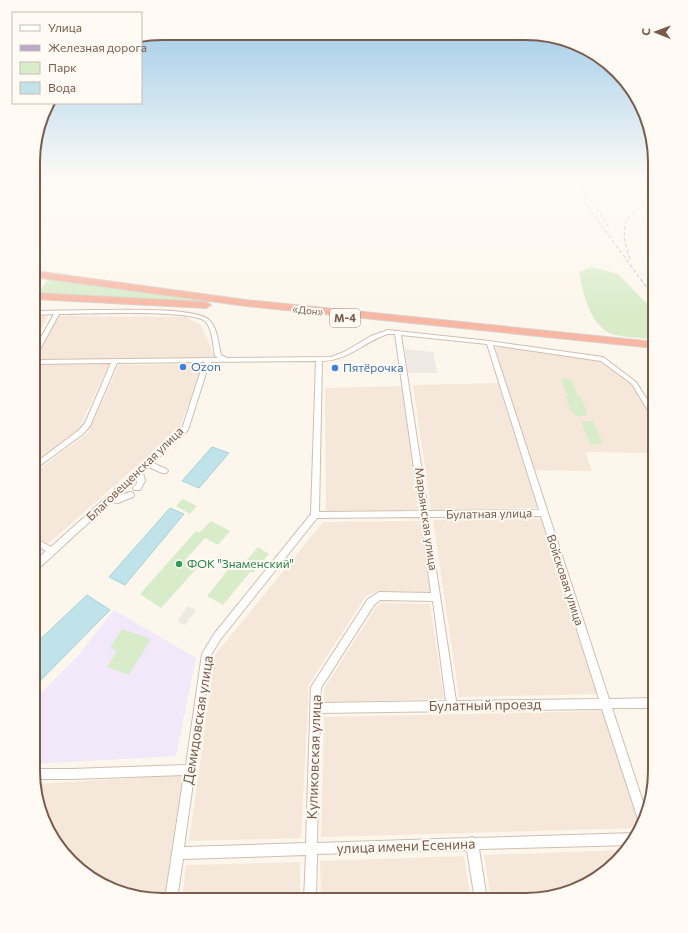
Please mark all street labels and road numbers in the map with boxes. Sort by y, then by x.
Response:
street label: «Дон» [292,302,324,318]
road number: М-4 [330,309,360,327]
street label: Благовещенская улица [83,423,186,523]
street label: Марьянская улица [413,466,441,571]
street label: Булатная улица [446,505,532,521]
street label: Войсковая улица [545,532,587,627]
street label: Демидовская улица [179,654,216,786]
street label: Куликовская улица [303,694,324,820]
street label: Булатный проезд [428,695,542,714]
street label: улица имени Есенина [336,835,476,856]

